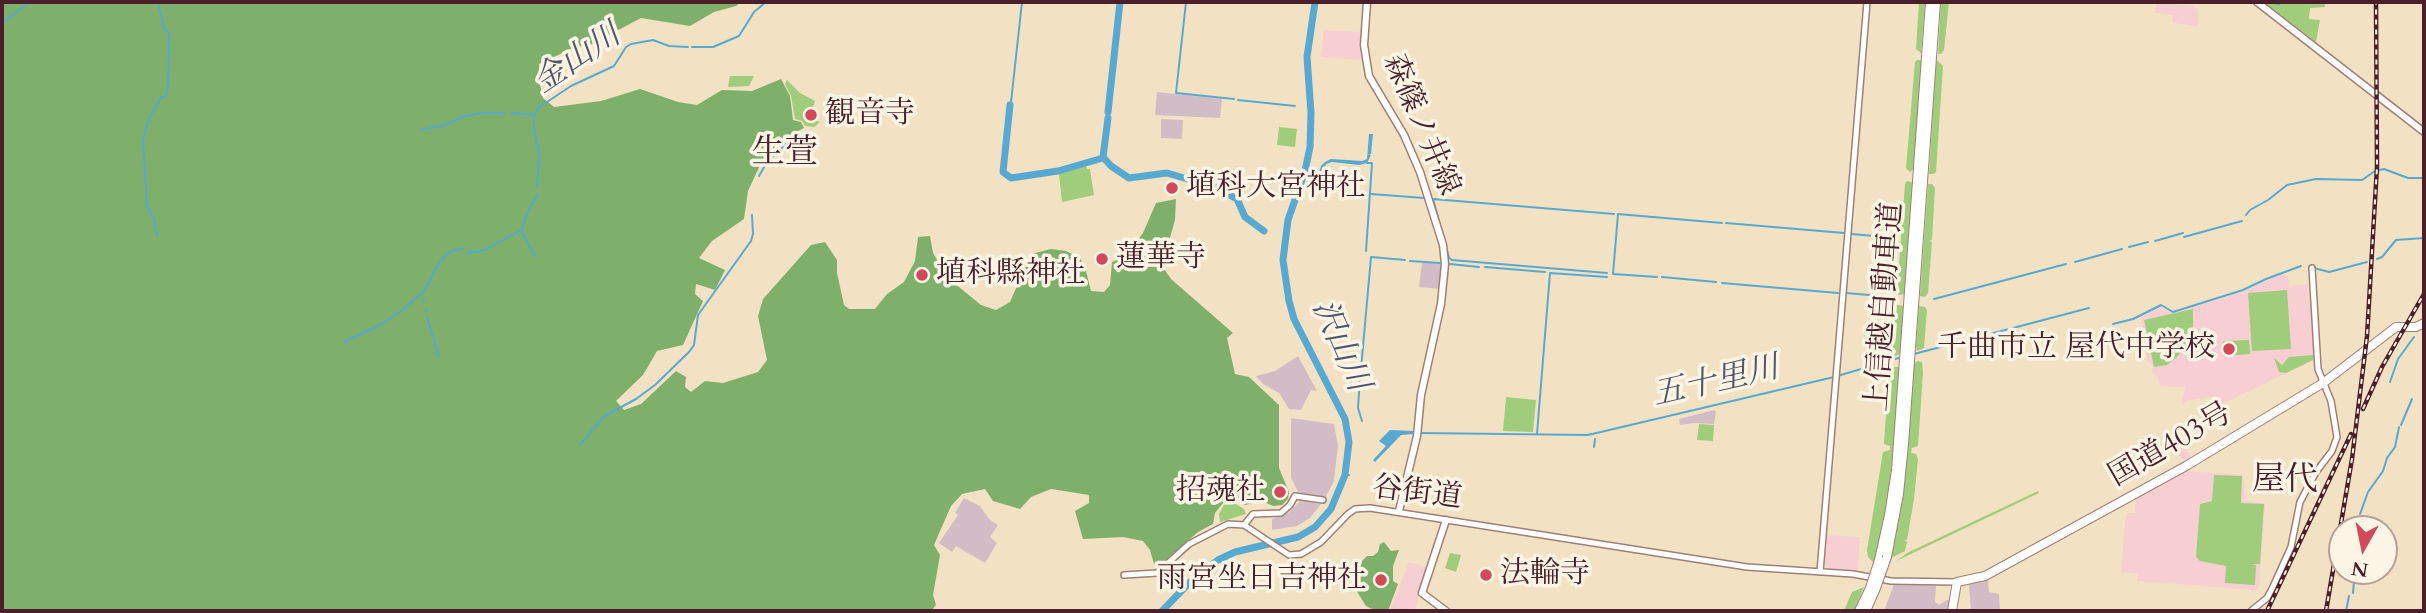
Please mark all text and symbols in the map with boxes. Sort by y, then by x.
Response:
water label: 金山川 [527,17,629,103]
street label: 森篠ノ井線 [1374,49,1466,201]
place label: 観音寺 [825,97,915,133]
marker: 観音寺 [803,107,819,123]
district label: 生萱 [752,134,818,174]
place label: 埴科大宮神社 [1186,170,1366,206]
marker: 埴科大宮神社 [1164,180,1180,196]
street label: 上信越自動車道 [1861,201,1911,413]
place label: 蓮華寺 [1116,241,1206,277]
marker: 蓮華寺 [1094,251,1110,267]
place label: 埴科縣神社 [936,257,1086,293]
marker: 埴科縣神社 [914,267,930,283]
water label: 沢山川 [1302,294,1376,398]
place label: 千曲市立 屋代中学校 [1937,331,2215,367]
marker: 千曲市立 屋代中学校 [2221,341,2237,357]
water label: 五十里川 [1649,350,1783,416]
street label: 国道403号 [2103,396,2239,496]
district label: 屋代 [2252,461,2318,501]
street label: 谷街道 [1370,471,1464,517]
place label: 招魂社 [1176,474,1266,510]
marker: 招魂社 [1272,484,1288,500]
north arrow [2328,515,2398,585]
text: N [2350,555,2370,583]
place label: 法輪寺 [1500,557,1590,593]
place label: 雨宮坐日吉神社 [1157,562,1367,598]
marker: 法輪寺 [1478,567,1494,583]
marker: 雨宮坐日吉神社 [1373,572,1389,588]

